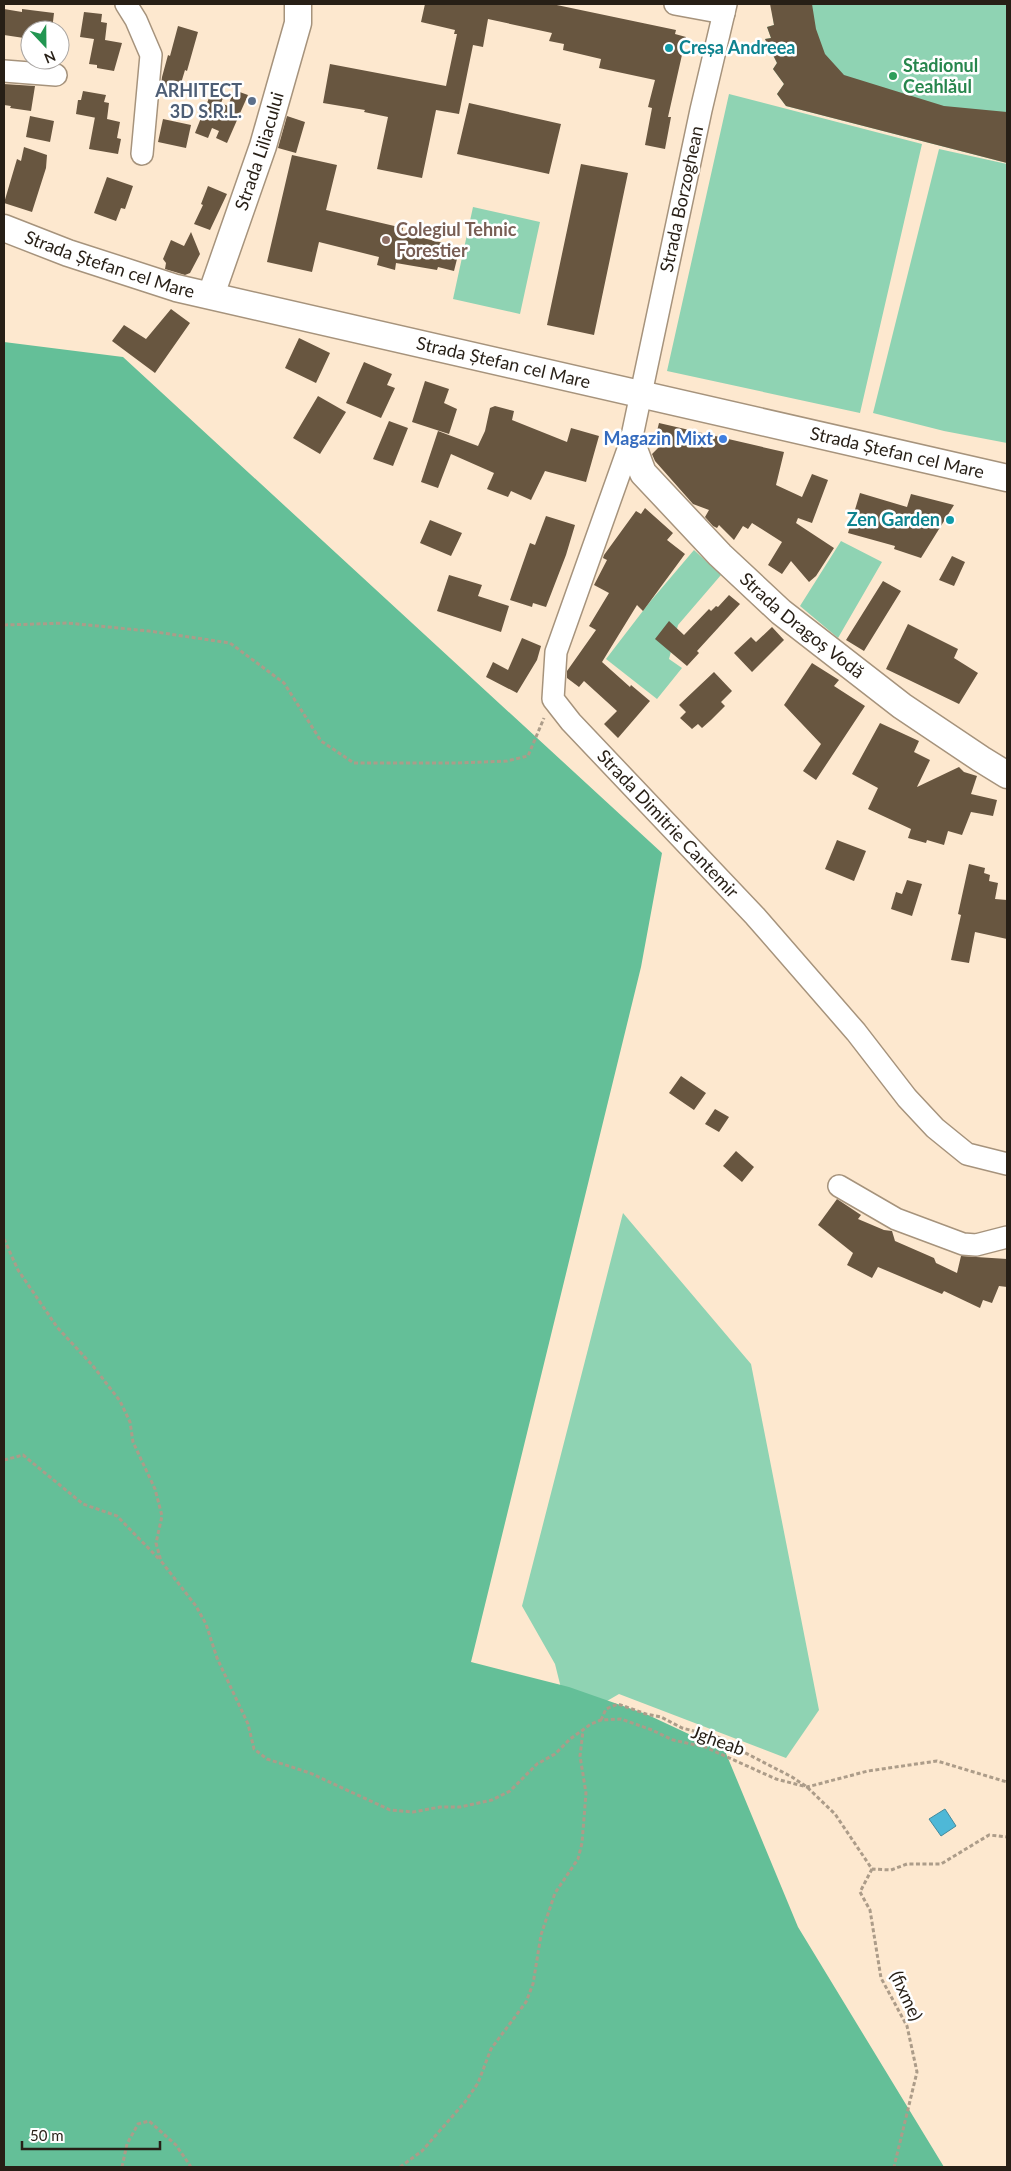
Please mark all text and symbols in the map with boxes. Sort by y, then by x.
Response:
north arrow [20,20,70,70]
place label: Creșa Andreea [679,36,795,58]
marker: Creșa Andreea [663,42,675,54]
text: N [42,48,58,67]
place label: Stadionul Ceahlăul [903,54,978,97]
marker: Stadionul Ceahlăul [887,70,899,82]
place label: ARHITECT 3D S.R.L. [154,79,242,122]
street label: Strada Liliacului [229,89,288,213]
marker: ARHITECT 3D S.R.L. [246,95,258,107]
street label: Strada Borzoghean [655,124,707,274]
place label: Colegiul Tehnic Forestier [396,218,517,261]
street label: Strada Ștefan cel Mare [22,225,197,302]
marker: Colegiul Tehnic Forestier [380,234,392,246]
street label: Strada Ștefan cel Mare [414,331,593,392]
street label: Strada Ștefan cel Mare [808,421,987,482]
place label: Magazin Mixt [604,427,713,449]
marker: Magazin Mixt [717,433,729,445]
place label: Zen Garden [847,508,940,530]
marker: Zen Garden [944,514,956,526]
street label: Strada Dragoș Vodă [736,567,869,683]
street label: Strada Dimitrie Cantemir [593,745,744,902]
street label: Jgheab [689,1720,748,1760]
street label: (fixme) [886,1967,928,2024]
scale bar [22,2118,160,2150]
text: 50 m [30,2126,64,2144]

